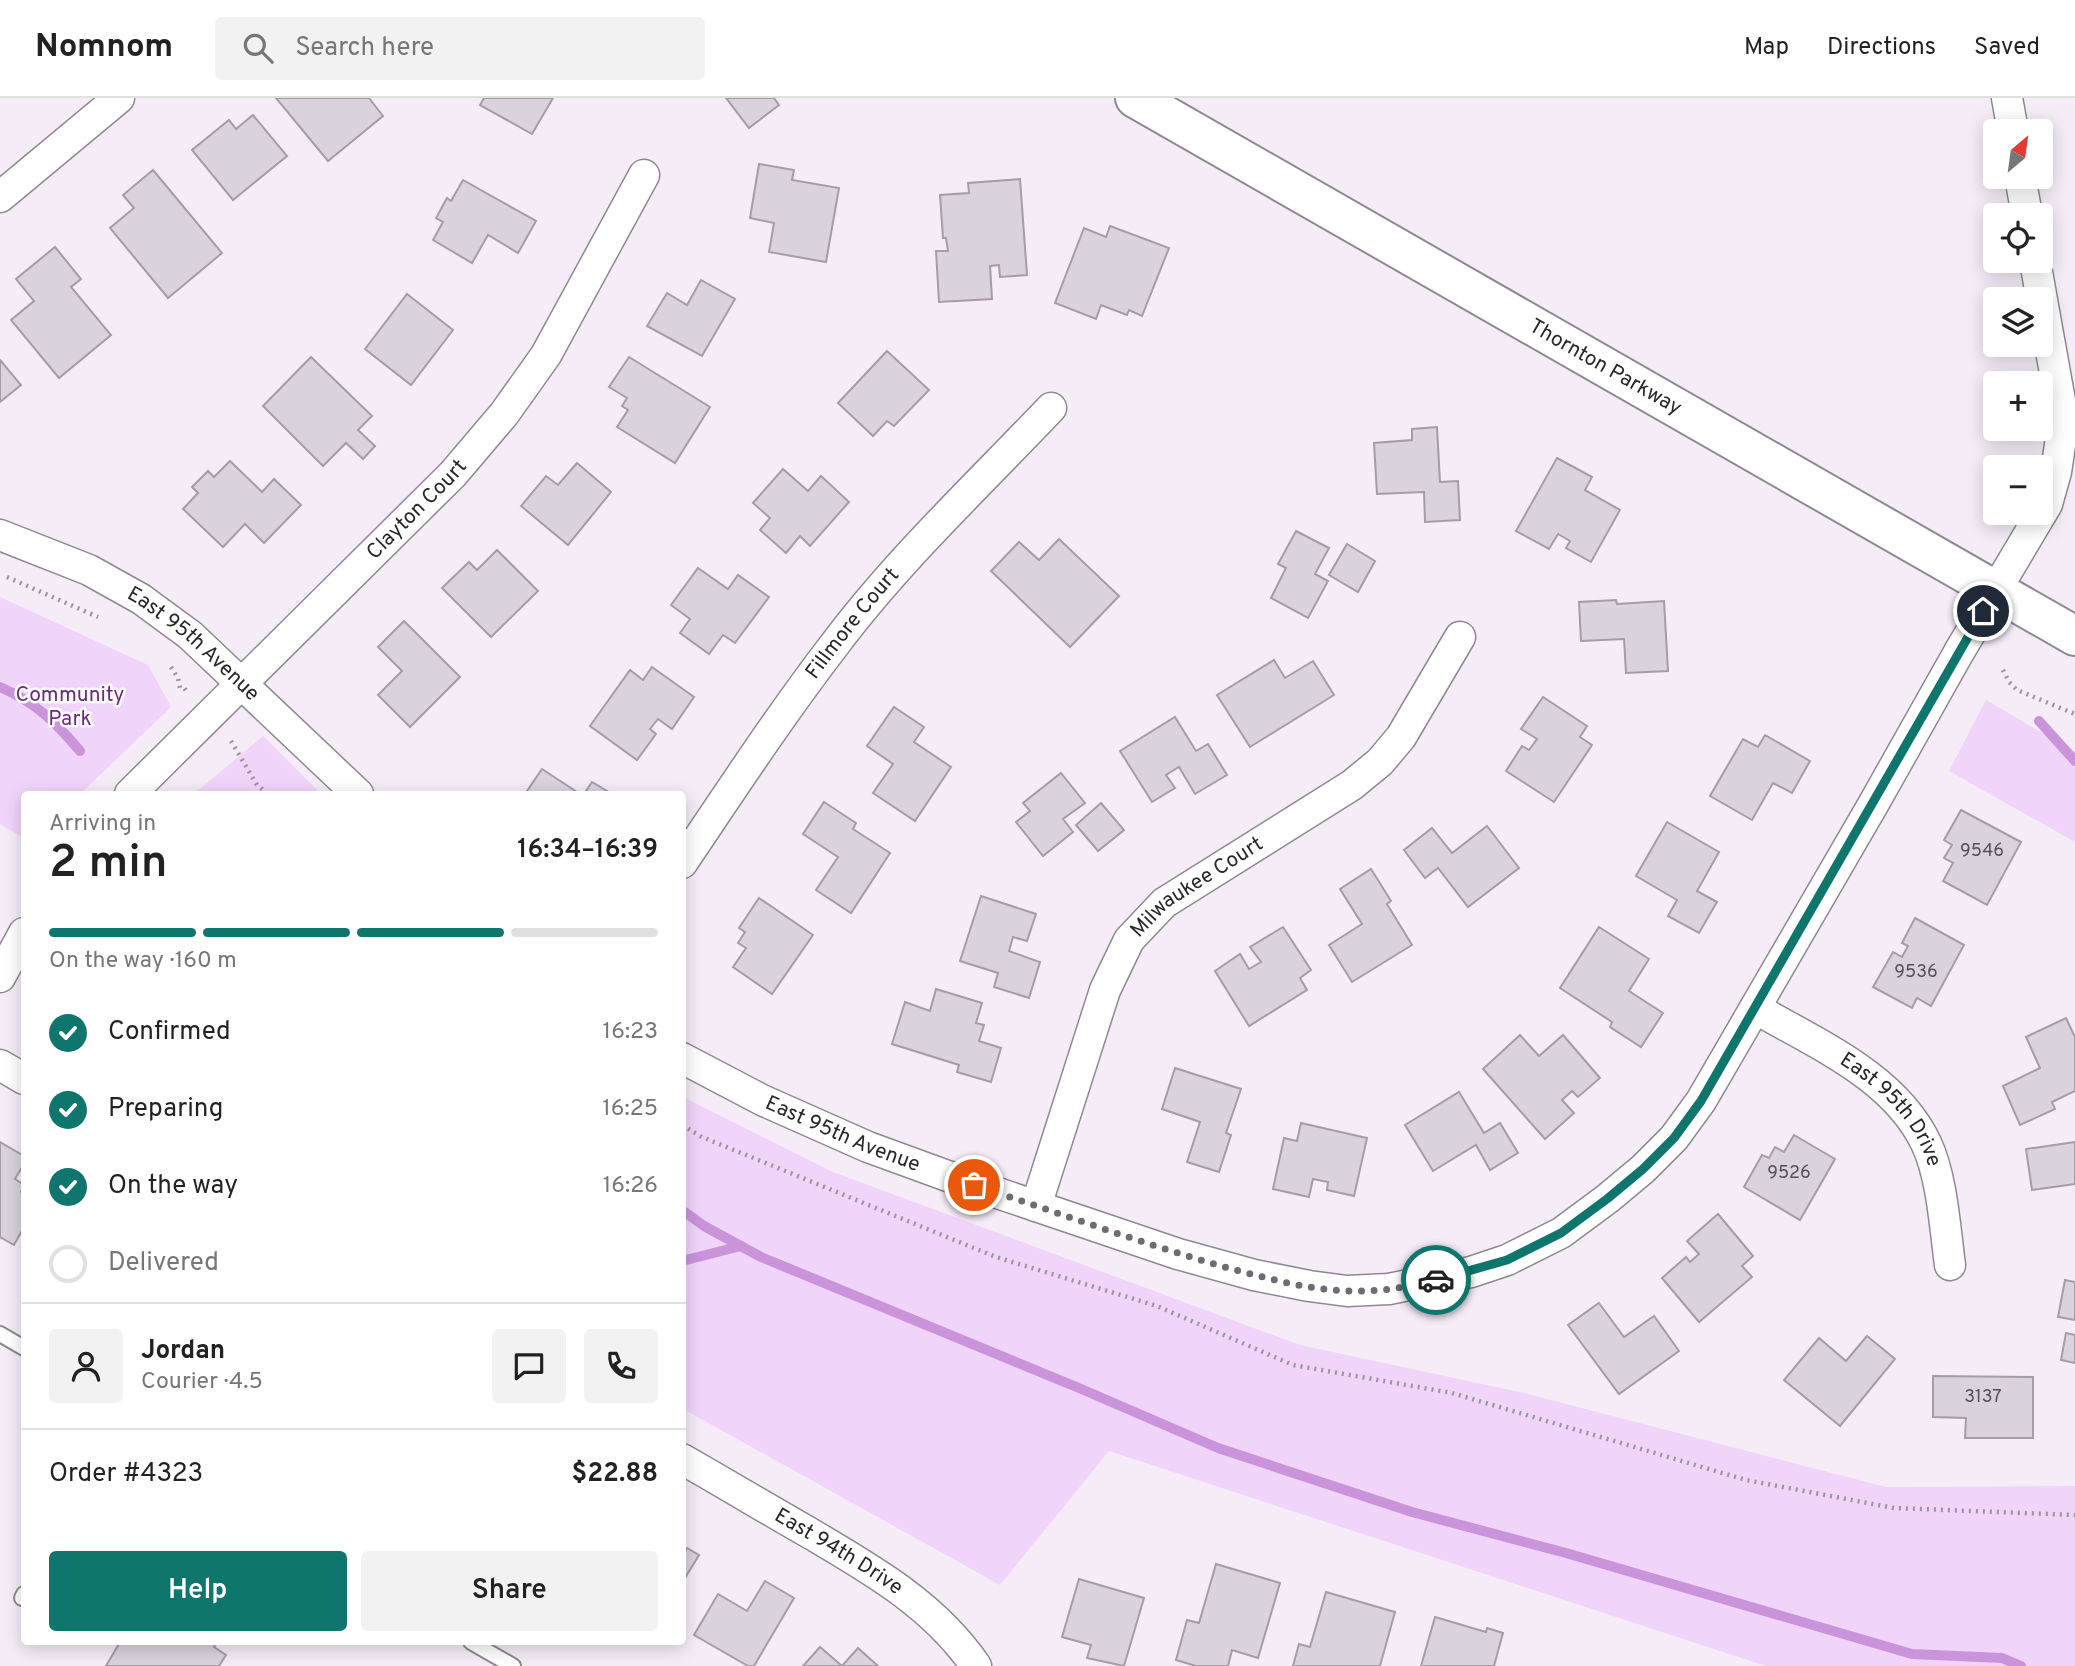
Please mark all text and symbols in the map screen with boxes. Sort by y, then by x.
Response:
search box [215,17,705,80]
text: Nomnom [35,27,173,69]
icon: search [239,29,277,67]
text: Search here [295,32,434,65]
text: Map [1744,33,1789,63]
text: Directions [1827,33,1936,63]
text: Saved [1974,33,2040,63]
north arrow [1983,119,2053,189]
map controls [1983,119,2053,525]
button: locate [1983,203,2053,273]
button: layers [1983,287,2053,357]
street label: Thornton Parkway [1524,313,1687,422]
button: + [1983,371,2053,441]
street label: Clayton Court [361,454,473,566]
button: − [1983,455,2053,525]
street label: Fillmore Court [799,562,905,685]
street label: East 95th Avenue [122,580,265,707]
pin [1953,581,2013,641]
icon: home [1964,592,2002,630]
park label: Community Park [16,682,124,733]
text: Arriving in [49,810,156,839]
street label: Milwaukee Court [1125,831,1268,944]
text: 16:34–16:39 [517,834,658,867]
text: 2 min [49,835,168,894]
house number: 9546 [1960,840,2004,863]
text: On the way · 160 m [49,947,237,976]
house number: 9536 [1894,961,1938,984]
icon: check [49,1014,87,1052]
text: Confirmed [108,1016,231,1049]
text: 16:23 [603,1018,658,1047]
street label: East 95th Drive [1835,1046,1947,1170]
street label: East 95th Avenue [761,1090,924,1178]
icon: check [49,1091,87,1129]
text: Preparing [108,1093,223,1126]
text: 16:25 [602,1095,658,1124]
pin [944,1155,1004,1215]
house number: 9526 [1767,1162,1811,1185]
icon: bag [955,1166,993,1204]
icon: check [49,1168,87,1206]
text: On the way [108,1170,238,1203]
text: 16:26 [603,1172,658,1201]
courier [1401,1245,1471,1315]
text: Delivered [108,1247,219,1280]
icon: car [1417,1261,1455,1299]
button: person [49,1329,123,1403]
button: chat [492,1329,566,1403]
button: phone [584,1329,658,1403]
text: Jordan [141,1335,225,1368]
text: Courier · 4.5 [141,1368,263,1397]
house number: 3137 [1964,1386,2002,1409]
text: Order #4323 [49,1458,203,1491]
text: $22.88 [571,1458,658,1491]
street label: East 94th Drive [770,1502,908,1601]
button: Help [49,1551,347,1631]
button: Share [361,1551,658,1631]

